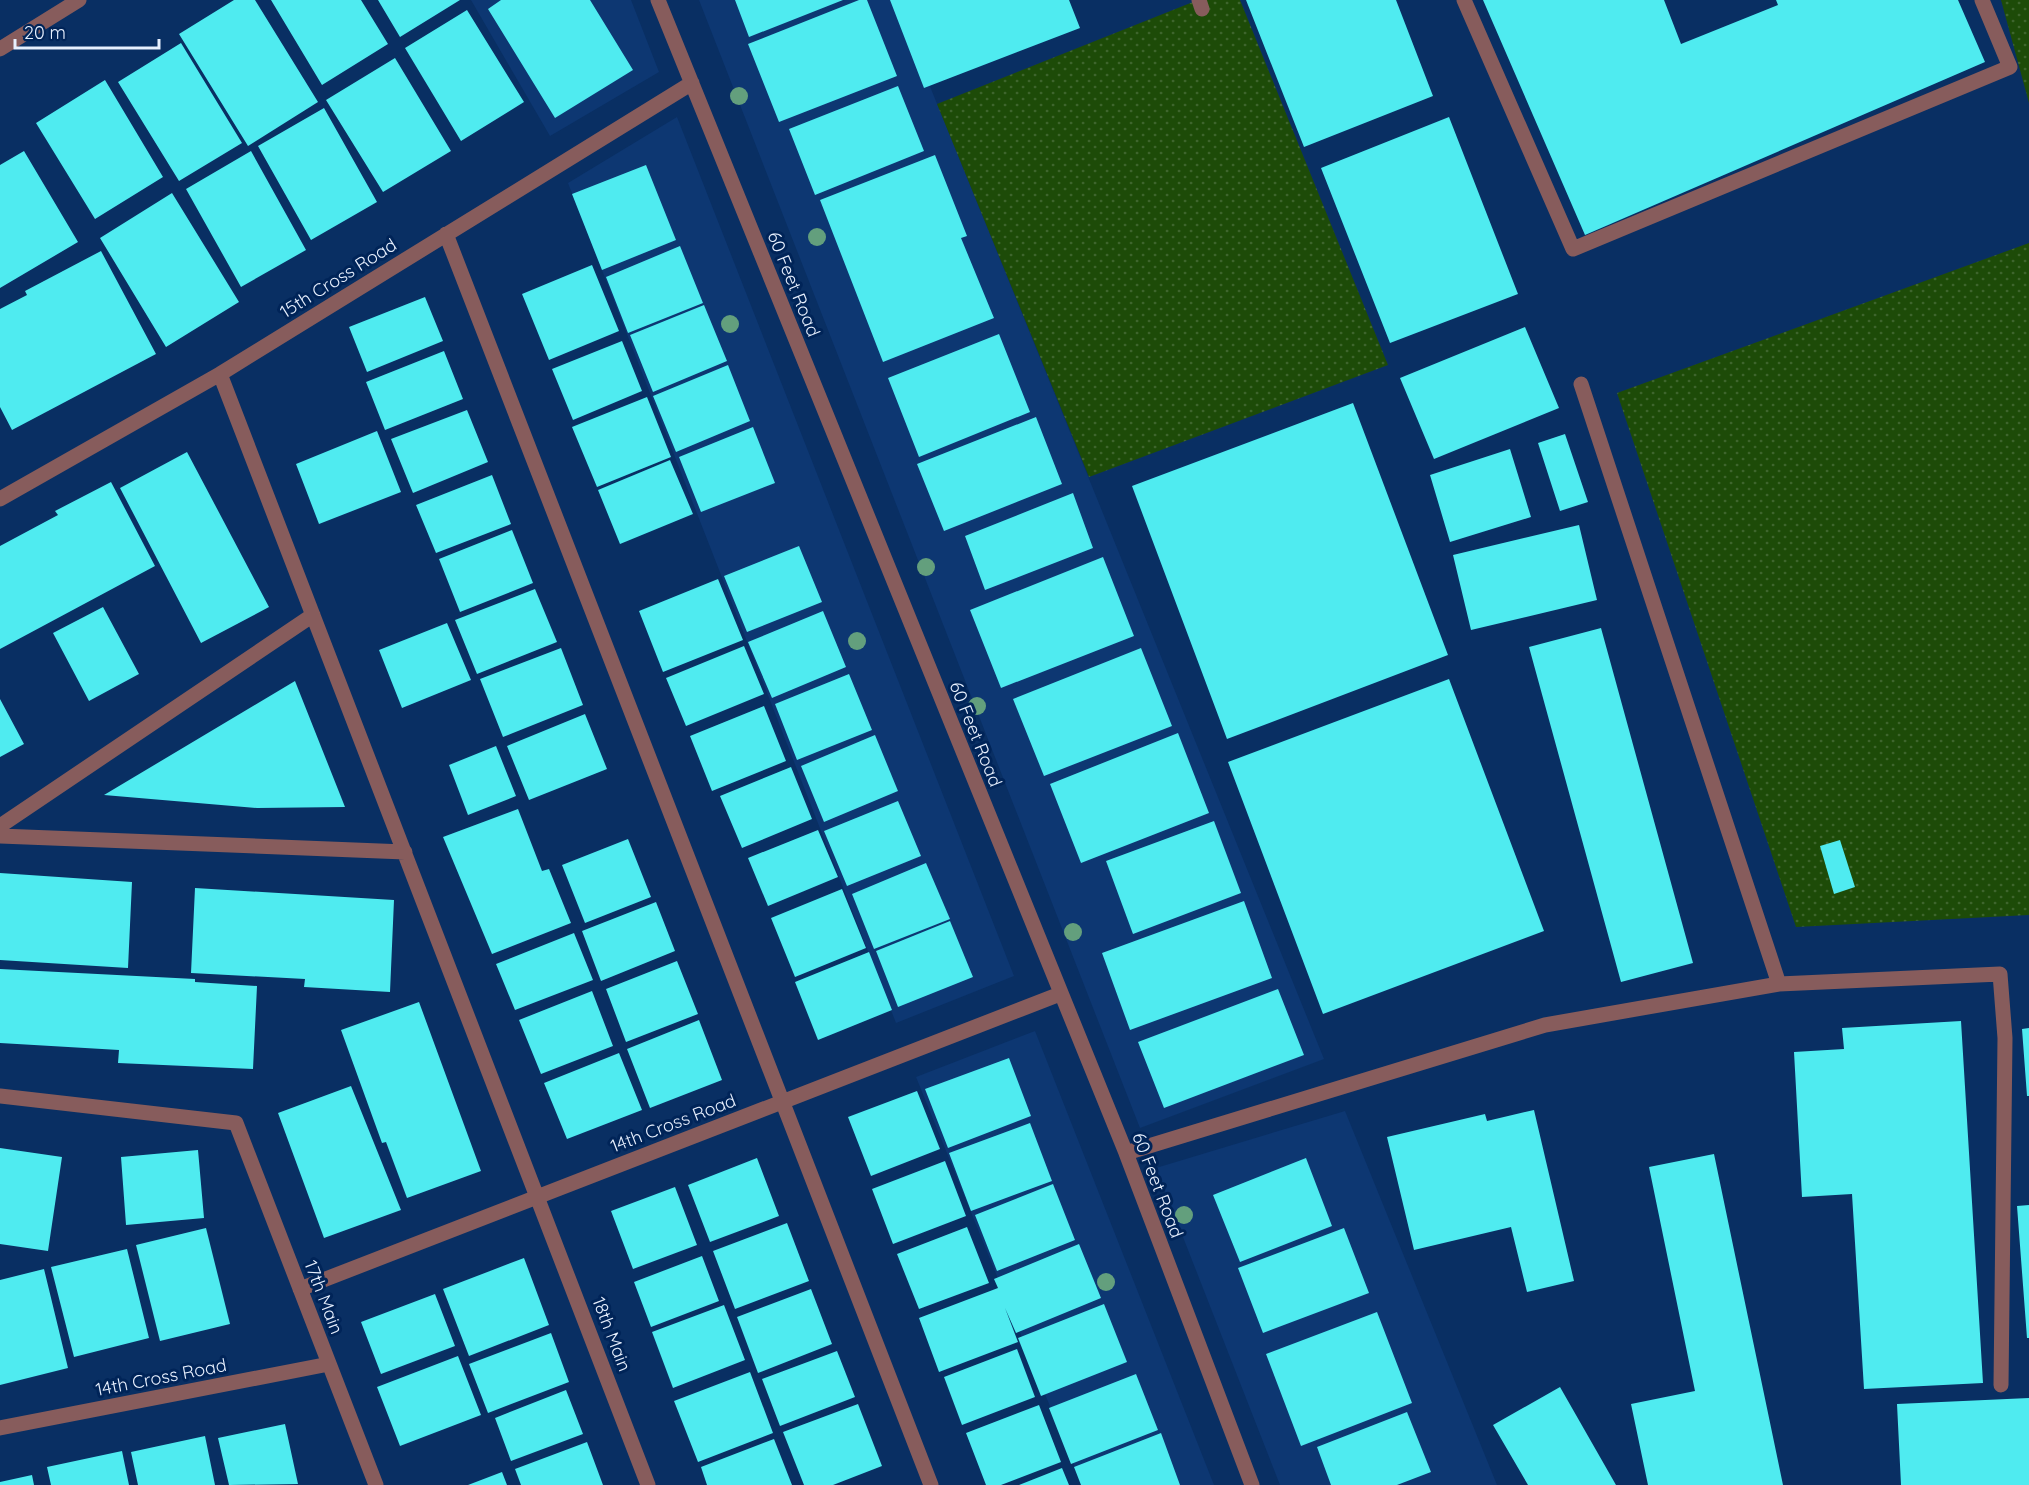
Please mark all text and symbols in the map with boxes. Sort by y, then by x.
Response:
scale bar [15,12,159,50]
text: 20 m [24,21,66,44]
street label: 60 Feet Road [762,228,826,340]
street label: 15th Cross Road [275,233,401,323]
street label: 60 Feet Road [944,678,1008,790]
street label: 14th Cross Road [607,1088,739,1158]
street label: 60 Feet Road [1127,1129,1189,1241]
street label: 17th Main [299,1257,349,1337]
street label: 18th Main [587,1294,637,1374]
street label: 14th Cross Road [94,1353,228,1401]

